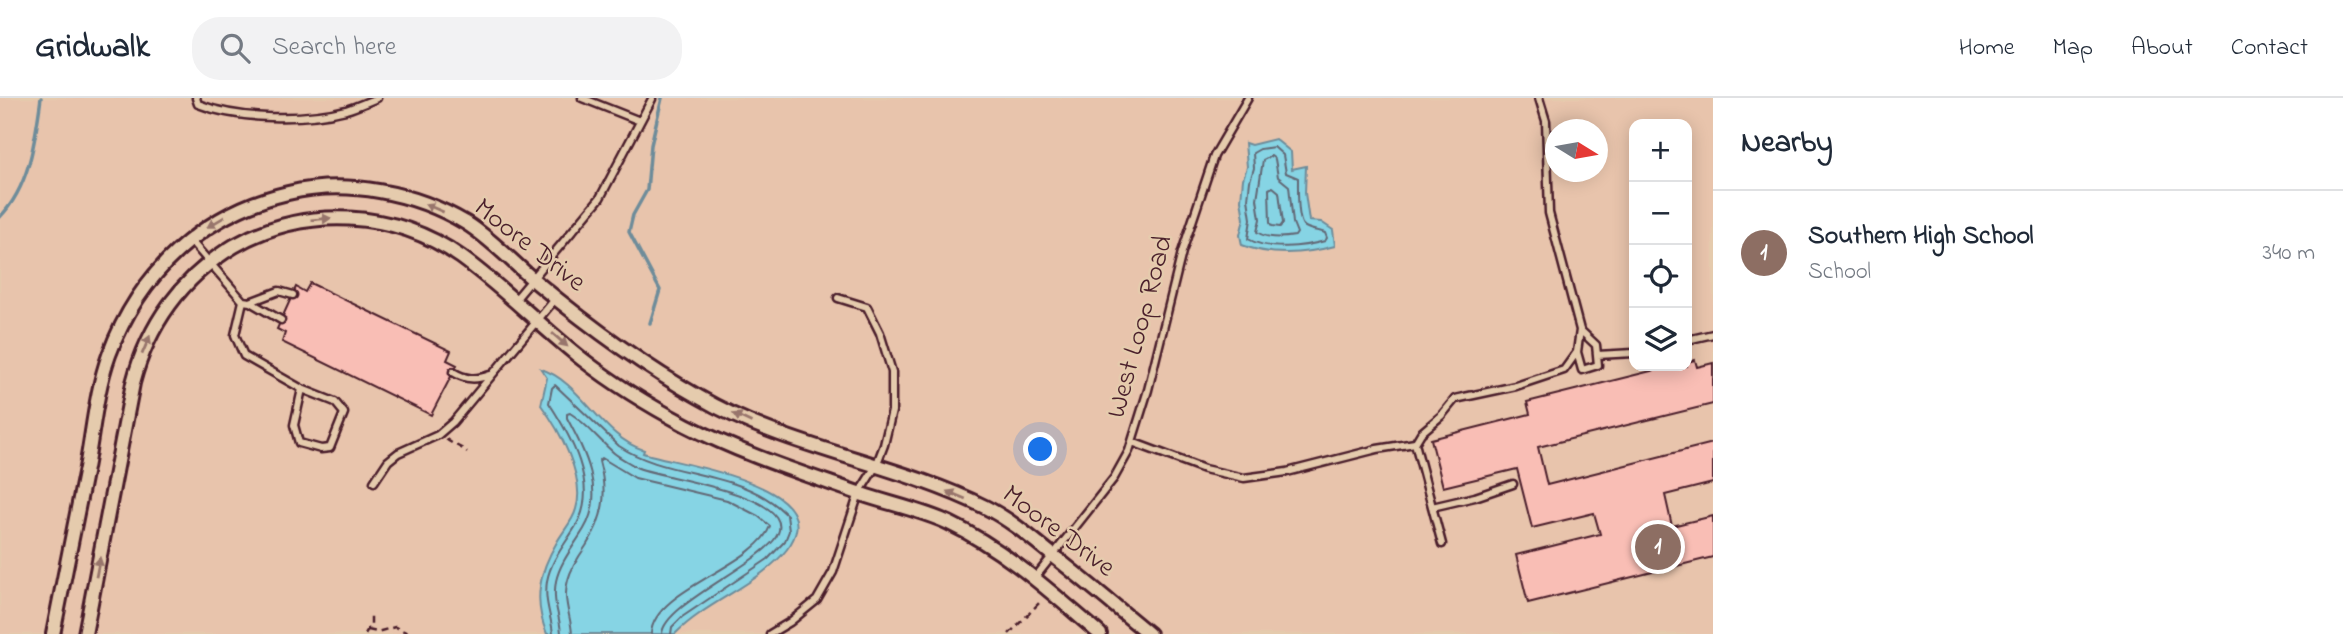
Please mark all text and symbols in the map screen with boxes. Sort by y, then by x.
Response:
search box [192,17,682,80]
text: Gridwalk [35,24,150,72]
icon: search [216,29,254,67]
text: Search here [272,29,396,67]
text: Home [1959,31,2015,66]
text: Map [2053,31,2093,66]
text: About [2131,31,2193,66]
text: Contact [2231,31,2308,66]
north arrow [1545,119,1608,182]
map controls [1629,119,1692,371]
button: + [1629,119,1692,182]
text: Nearby [1741,122,1833,166]
button: − [1629,182,1692,245]
street label: Moore Drive [464,189,594,303]
one-way arrow [424,202,444,214]
one-way arrow [311,213,333,224]
one-way arrow [207,215,226,228]
text: Southern High School [1808,218,2034,256]
street label: West Loop Road [1097,231,1185,423]
text: 1 [1760,237,1768,270]
text: 340 m [2262,237,2315,270]
button: locate [1629,245,1692,308]
text: School [1808,256,1871,289]
button: layers [1629,308,1692,371]
one-way arrow [551,332,568,347]
one-way arrow [140,335,152,355]
one-way arrow [731,412,752,423]
your location [1023,432,1057,466]
street label: Moore Drive [993,476,1124,589]
one-way arrow [945,489,966,500]
pin: 1 [1635,521,1681,573]
one-way arrow [93,556,104,578]

